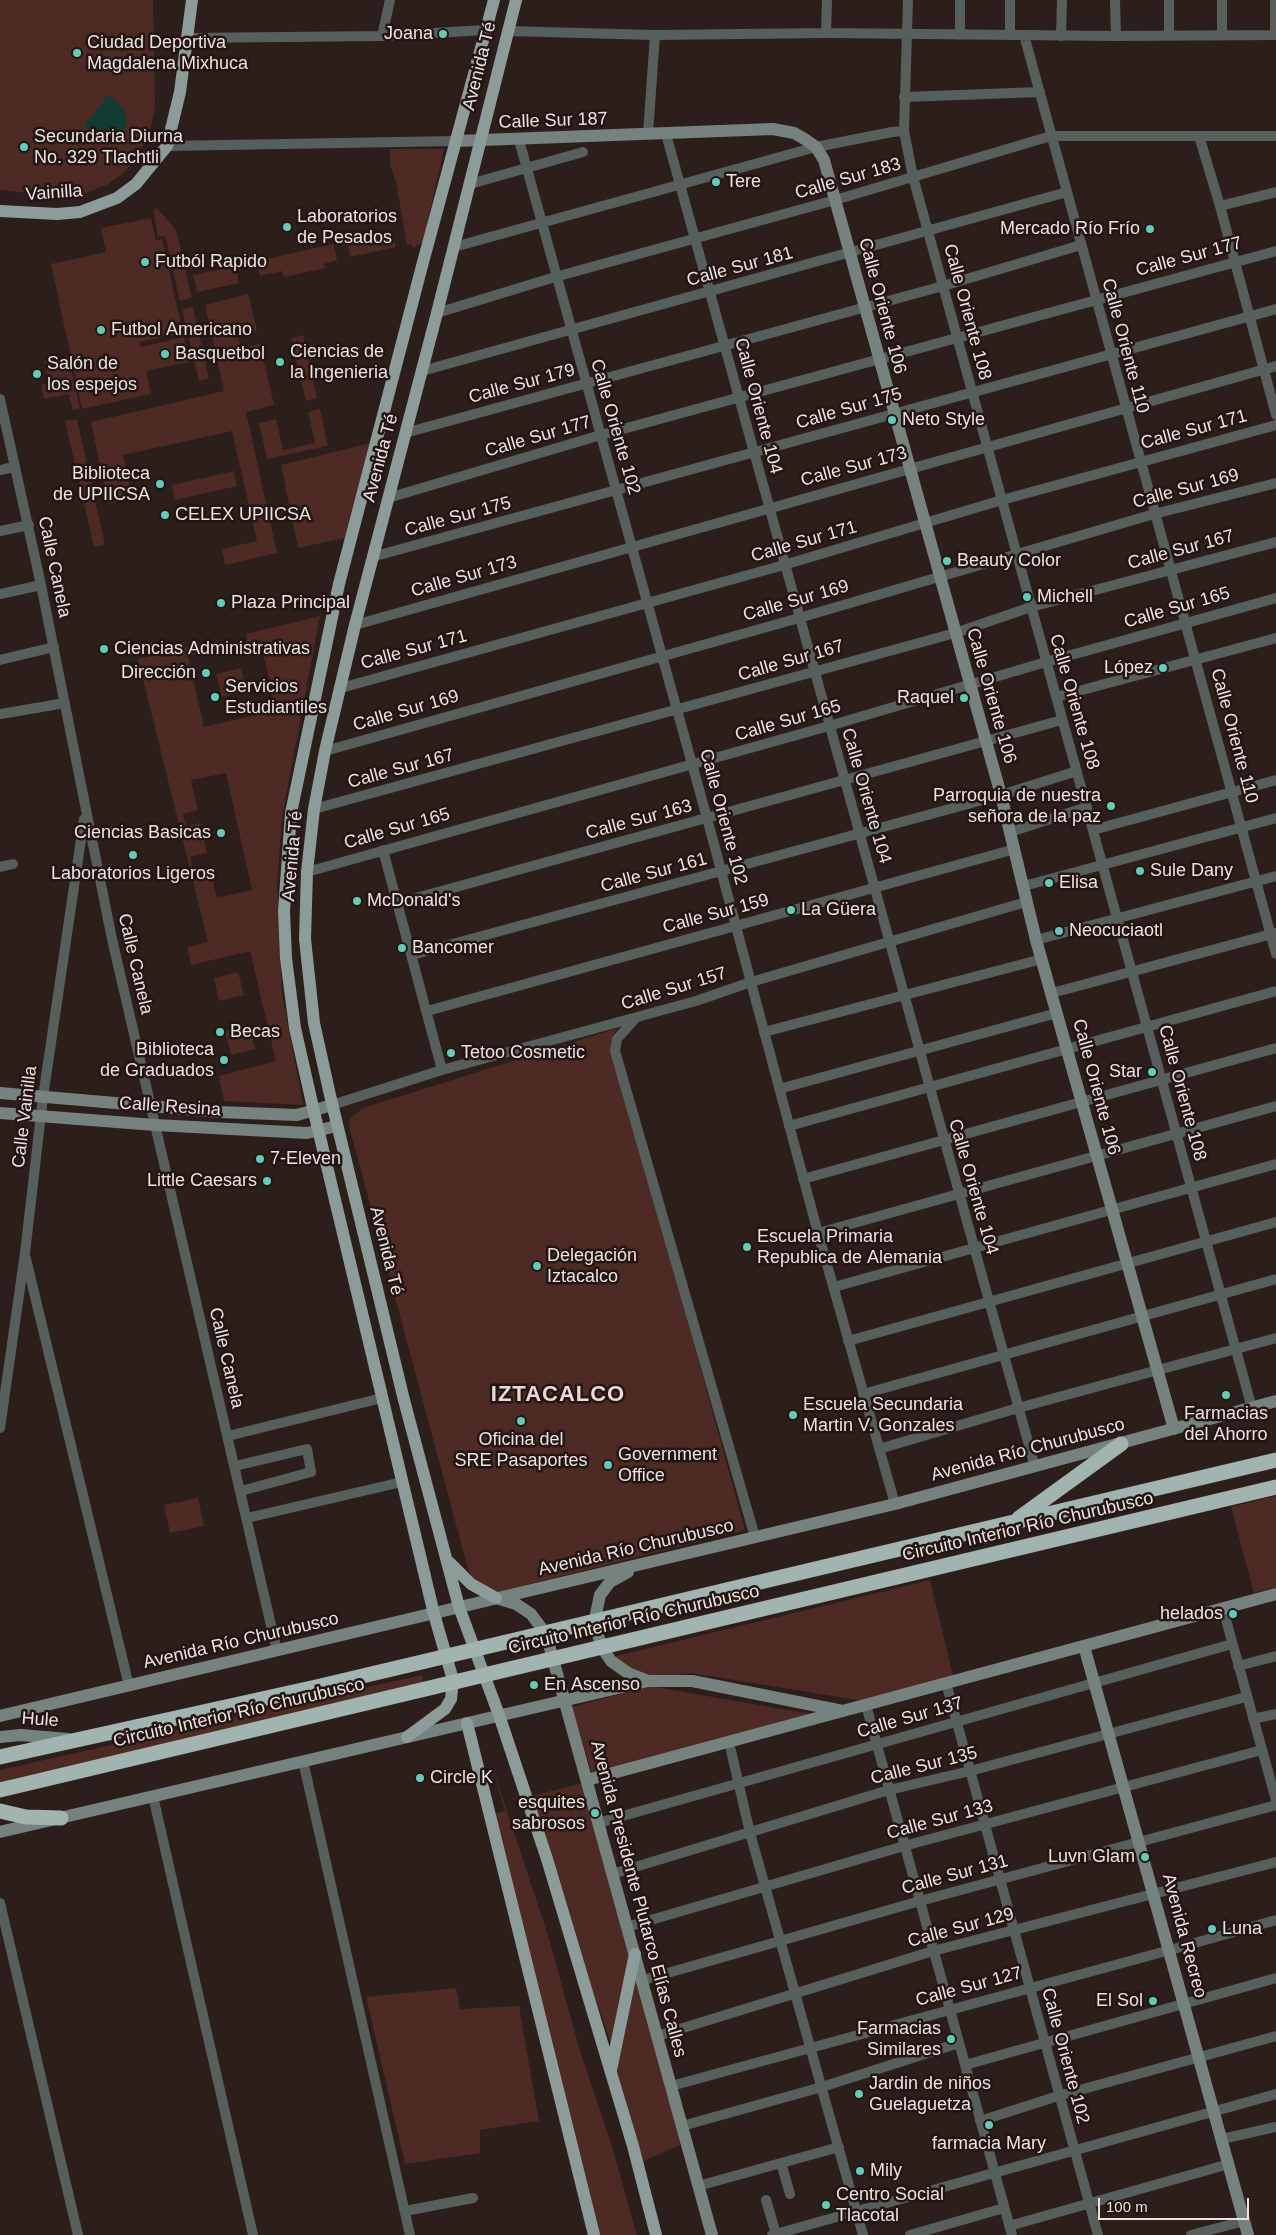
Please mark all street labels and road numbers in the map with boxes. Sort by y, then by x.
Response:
street label: Avenida Té [459,19,501,113]
street label: Calle Sur 187 [498,108,608,134]
street label: Calle Sur 183 [793,154,903,204]
street label: Vainilla [25,180,83,206]
street label: Calle Sur 177 [1134,232,1244,282]
street label: Calle Oriente 106 [853,236,911,376]
street label: Calle Sur 181 [685,242,795,292]
street label: Calle Oriente 108 [938,242,996,382]
street label: Calle Oriente 110 [1097,276,1153,416]
street label: Calle Oriente 104 [729,336,787,476]
street label: Calle Oriente 102 [585,357,645,497]
street label: Calle Sur 179 [467,359,577,409]
street label: Calle Sur 175 [794,384,904,434]
street label: Calle Sur 171 [1139,405,1249,455]
street label: Avenida Té [359,411,403,505]
street label: Calle Sur 177 [483,412,593,462]
street label: Calle Sur 173 [799,442,909,492]
street label: Calle Sur 169 [1131,464,1241,514]
street label: Calle Sur 175 [403,492,513,542]
street label: Calle Canela [33,514,75,620]
street label: Calle Sur 171 [749,517,859,567]
street label: Calle Sur 167 [1126,525,1236,575]
street label: Calle Sur 173 [409,552,519,602]
street label: Calle Sur 169 [741,576,851,626]
street label: Calle Sur 165 [1122,583,1232,633]
street label: Calle Sur 171 [359,625,469,675]
street label: Calle Oriente 106 [961,626,1021,766]
street label: Calle Oriente 108 [1044,632,1104,772]
street label: Calle Sur 167 [736,636,846,686]
street label: Calle Oriente 110 [1206,666,1262,806]
street label: Calle Sur 169 [351,686,461,736]
street label: Calle Sur 165 [733,696,843,746]
street label: Calle Oriente 104 [836,726,896,866]
street label: Calle Sur 167 [346,744,456,794]
street label: Calle Oriente 102 [694,747,752,887]
street label: Calle Sur 163 [584,795,694,845]
street label: Calle Sur 165 [342,804,452,854]
street label: Avenida Té [278,810,308,902]
street label: Calle Sur 161 [599,848,709,898]
street label: Calle Sur 159 [661,889,771,939]
street label: Calle Canela [113,911,157,1017]
street label: Calle Sur 157 [619,963,729,1015]
street label: Calle Oriente 106 [1067,1017,1125,1157]
street label: Calle Oriente 108 [1153,1023,1211,1163]
street label: Calle Vainilla [8,1065,42,1169]
street label: Calle Resina [118,1093,222,1121]
street label: Calle Oriente 104 [943,1117,1003,1257]
street label: Avenida Té [365,1204,407,1298]
street label: Calle Canela [204,1305,248,1411]
street label: Avenida Río Churubusco [929,1414,1127,1486]
street label: Circuito Interior Río Churubusco [900,1488,1156,1566]
street label: Avenida Río Churubusco [536,1515,736,1581]
street label: Circuito Interior Río Churubusco [506,1581,762,1659]
street label: Avenida Río Churubusco [141,1608,341,1674]
street label: Circuito Interior Río Churubusco [111,1674,367,1752]
street label: Calle Sur 137 [855,1693,965,1743]
street label: Hule [21,1708,59,1732]
street label: Avenida Presidente Plutarco Elías Calles [585,1738,691,2060]
street label: Calle Sur 135 [868,1742,980,1790]
street label: Calle Sur 133 [885,1795,995,1845]
street label: Calle Sur 131 [900,1850,1010,1900]
street label: Avenida Recreo [1157,1872,1211,2000]
street label: Calle Sur 129 [906,1903,1016,1953]
street label: Calle Sur 127 [914,1962,1024,2012]
street label: Calle Oriente 102 [1036,1986,1094,2126]

